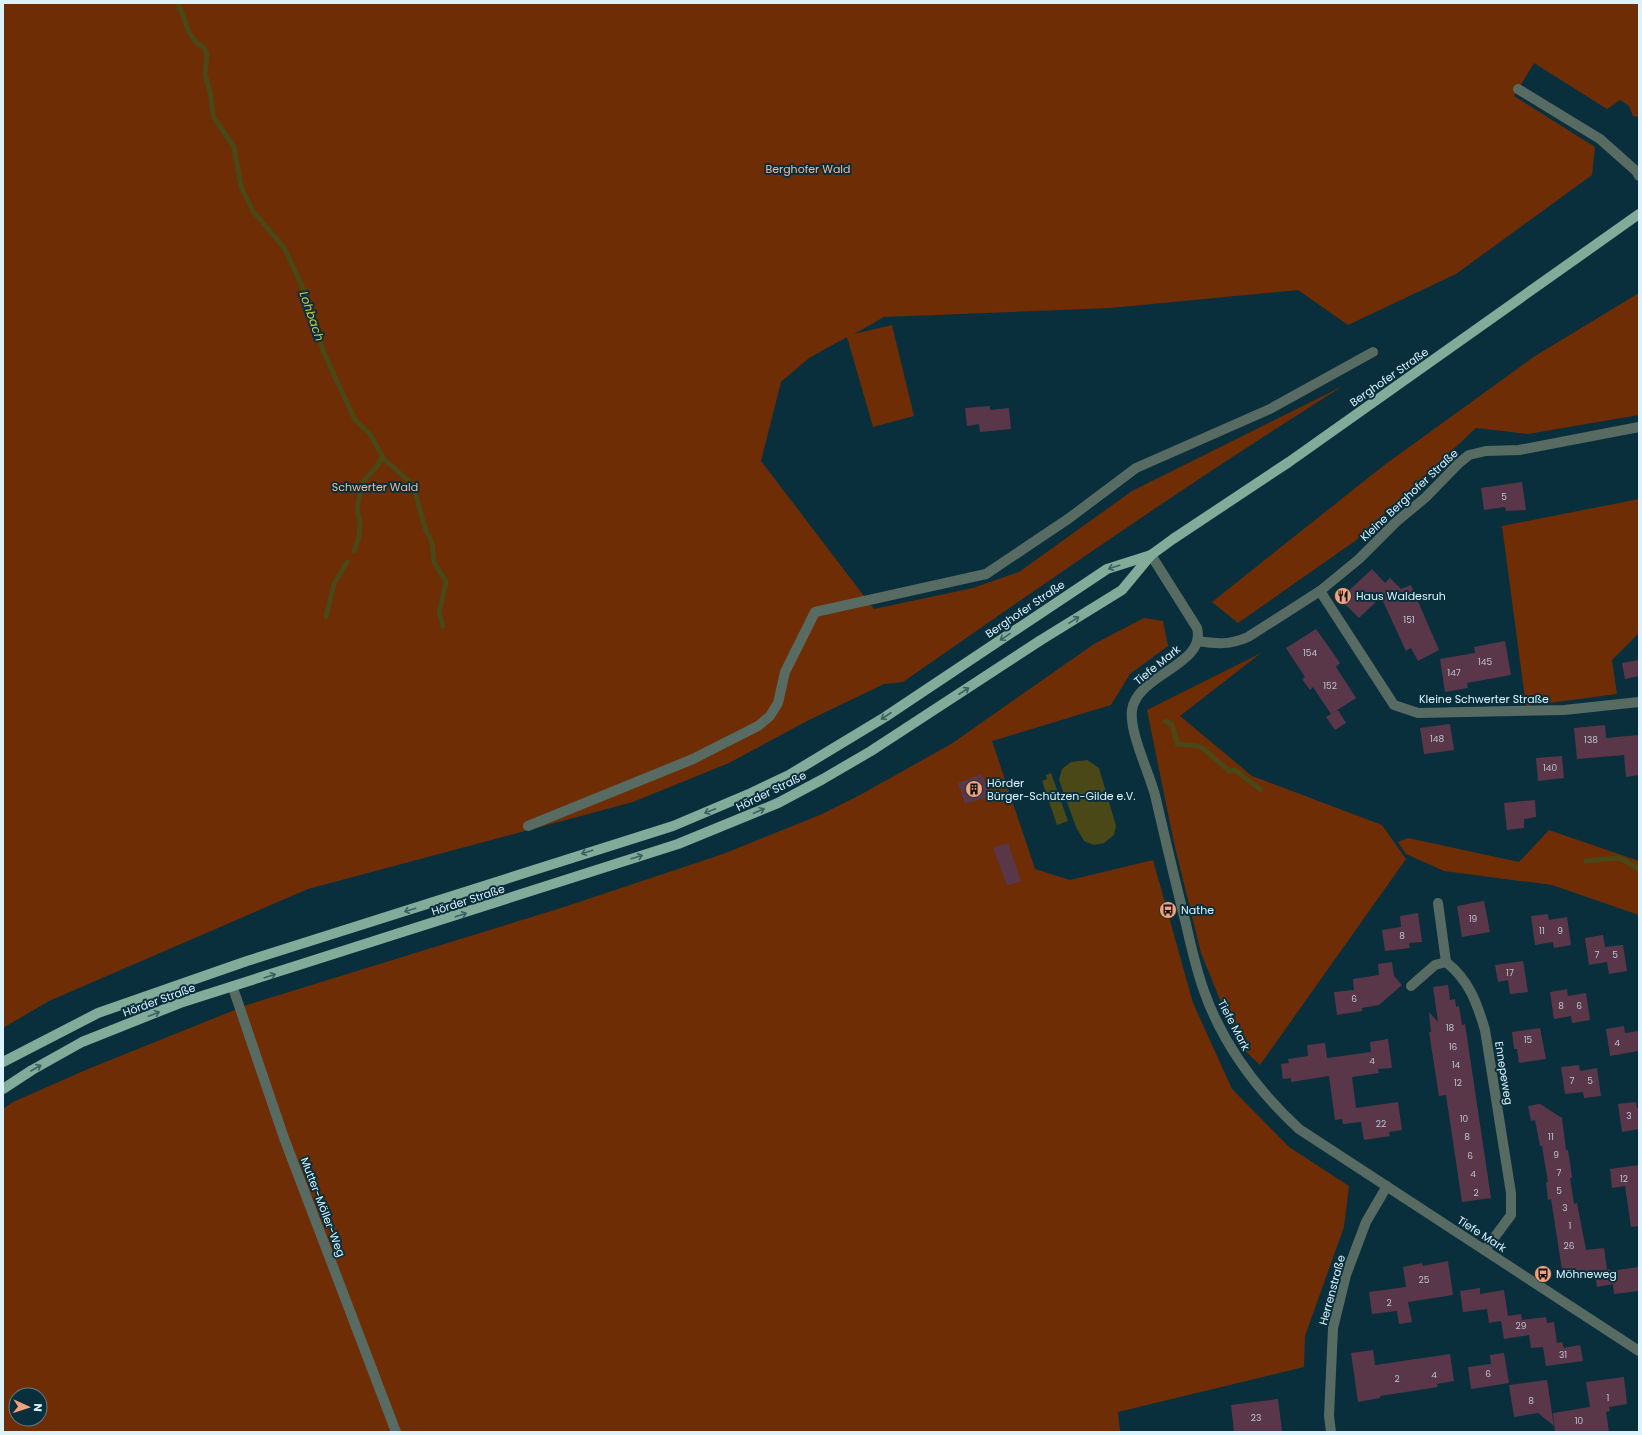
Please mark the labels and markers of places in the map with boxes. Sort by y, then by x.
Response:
restaurant icon: Haus Waldesruh [1333,586,1353,606]
place label: Haus Waldesruh [1356,588,1446,604]
place label: Hörder Bürger-Schützen-Gilde e.V. [987,775,1136,804]
building icon: Hörder Bürger-Schützen-Gilde e.V. [964,779,984,799]
bus stop icon: Nathe [1158,900,1178,920]
place label: Nathe [1181,902,1214,918]
bus stop icon: Möhneweg [1533,1264,1553,1284]
place label: Möhneweg [1556,1266,1617,1282]

